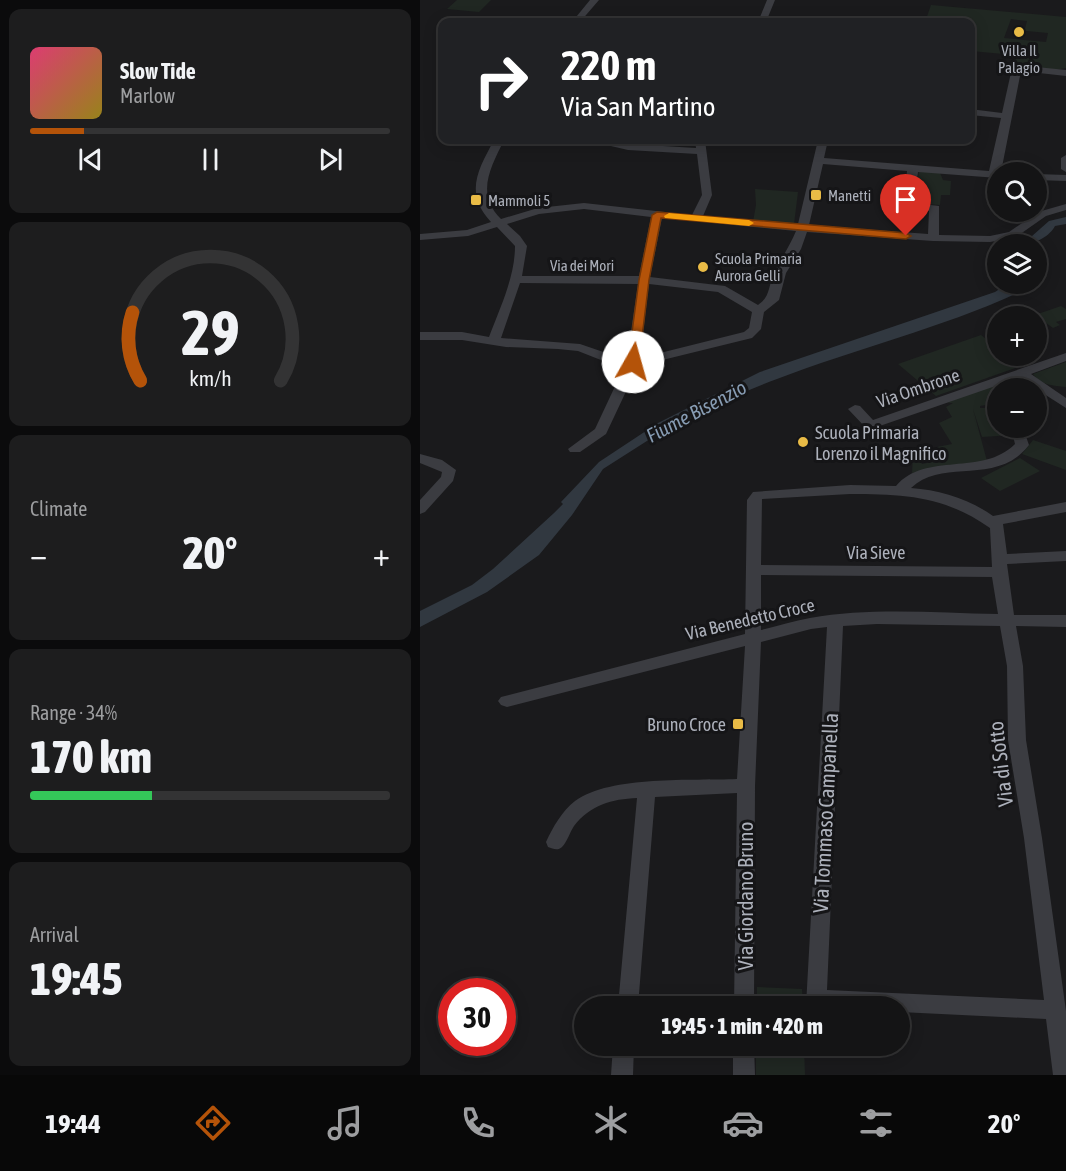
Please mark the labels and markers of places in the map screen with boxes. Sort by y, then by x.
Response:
marker: Villa Il Palagio [1012,25,1026,39]
place label: Villa Il Palagio [998,42,1040,76]
pin [880,174,931,236]
place label: Manetti [828,187,871,204]
marker: Manetti [809,188,823,202]
place label: Mammoli 5 [488,192,550,209]
marker: Mammoli 5 [469,193,483,207]
place label: Scuola Primaria Aurora Gelli [715,250,802,284]
marker: Scuola Primaria Aurora Gelli [696,260,710,274]
place label: Scuola Primaria Lorenzo il Magnifico [815,422,947,464]
marker: Scuola Primaria Lorenzo il Magnifico [796,435,810,449]
place label: Bruno Croce [647,714,726,735]
marker: Bruno Croce [731,717,745,731]

